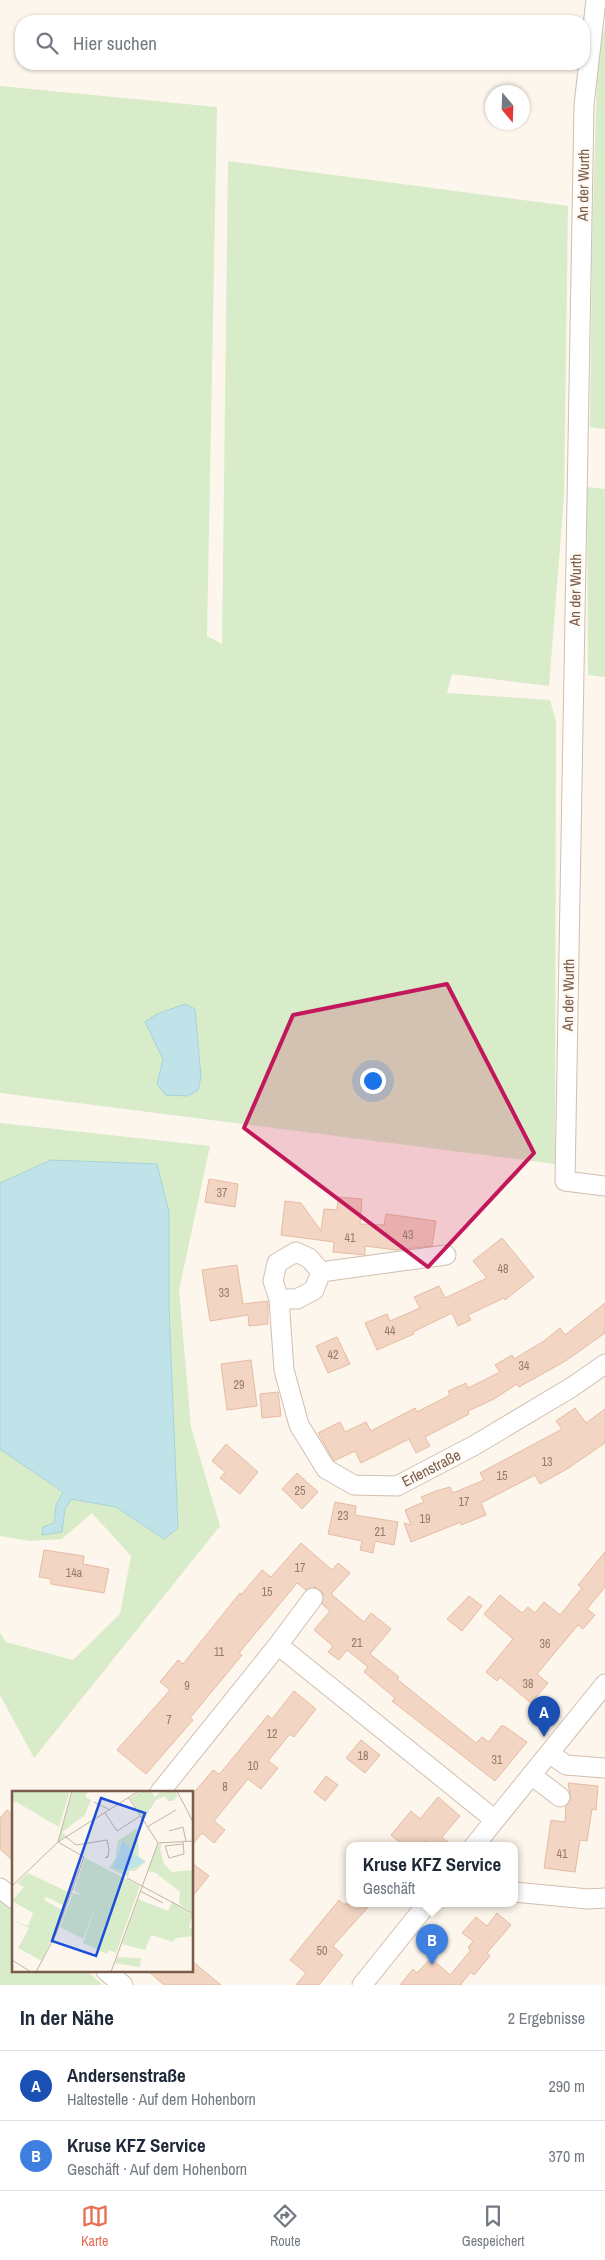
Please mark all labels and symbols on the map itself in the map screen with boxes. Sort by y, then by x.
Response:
north arrow [485,85,530,130]
street label: An der Wurth [572,149,594,222]
street label: An der Wurth [564,554,586,627]
street label: An der Wurth [557,959,579,1032]
your location [360,1068,386,1094]
house number: 37 [217,1185,228,1201]
house number: 43 [403,1227,413,1243]
house number: 41 [345,1230,356,1246]
house number: 48 [498,1261,508,1277]
house number: 33 [219,1285,229,1301]
house number: 44 [385,1323,396,1339]
house number: 42 [328,1347,338,1363]
house number: 34 [519,1358,530,1374]
house number: 29 [234,1377,244,1393]
street label: Erlenstraße [398,1444,464,1492]
house number: 13 [542,1454,552,1470]
house number: 15 [497,1468,508,1484]
house number: 25 [295,1483,306,1499]
house number: 17 [459,1494,470,1510]
house number: 23 [338,1508,348,1524]
house number: 19 [420,1511,430,1527]
house number: 21 [375,1524,386,1540]
house number: 17 [295,1560,306,1576]
house number: 14a [66,1565,83,1581]
house number: 15 [262,1584,273,1600]
house number: 21 [352,1635,363,1651]
house number: 36 [540,1636,550,1652]
house number: 11 [214,1644,225,1660]
house number: 38 [523,1676,533,1692]
house number: 9 [184,1678,190,1694]
pin: A [528,1696,560,1737]
house number: 7 [166,1712,172,1728]
house number: 12 [267,1726,277,1742]
house number: 18 [358,1748,368,1764]
house number: 31 [492,1752,503,1768]
house number: 10 [248,1758,258,1774]
house number: 8 [222,1779,228,1795]
inset map [12,1791,194,1972]
house number: 41 [557,1846,568,1862]
pin: B [416,1924,448,1965]
house number: 50 [317,1943,327,1959]

